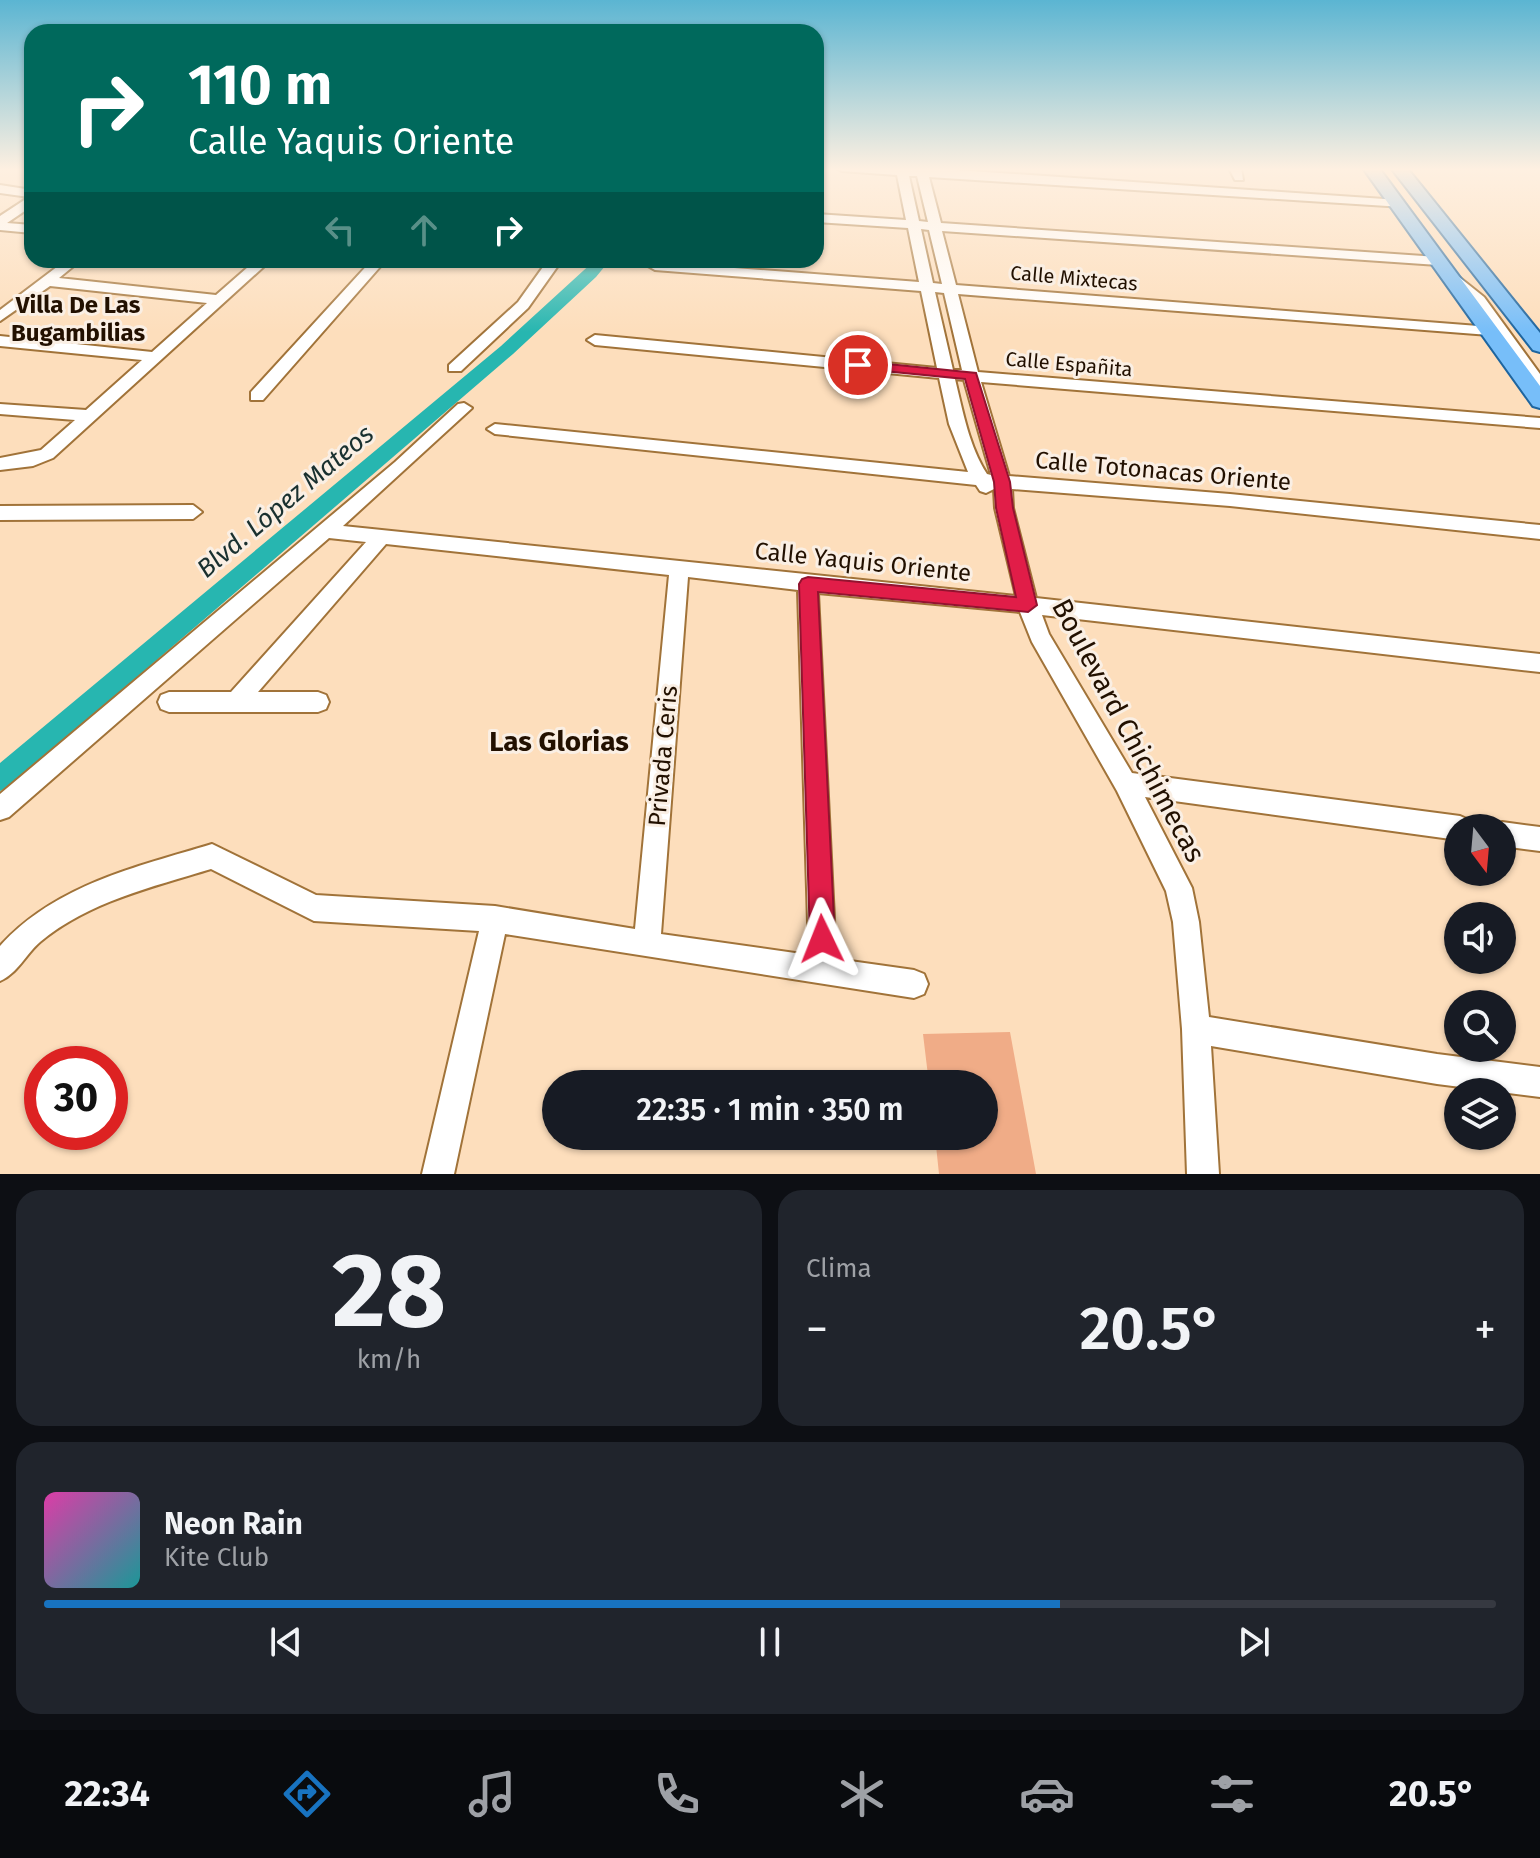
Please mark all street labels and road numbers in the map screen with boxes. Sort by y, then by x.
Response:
street label: Calle Mixtecas [1009,260,1139,296]
street label: Calle Españita [1005,346,1133,382]
street label: Calle Totonacas Oriente [1034,446,1292,496]
street label: Calle Yaquis Oriente [753,537,973,587]
street label: Boulevard Chichimecas [1045,593,1212,867]
street label: Privada Ceris [643,685,683,827]

